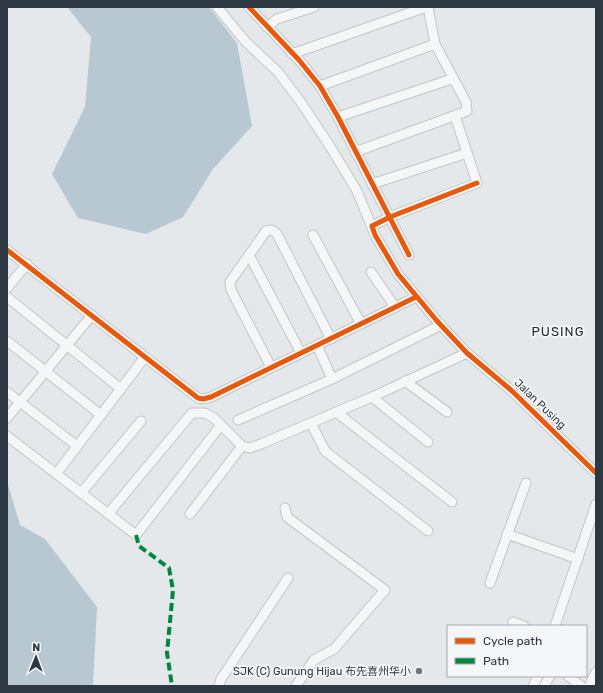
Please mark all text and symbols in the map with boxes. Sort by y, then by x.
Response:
district label: PUSING [532,324,584,339]
street label: Jalan Pusing [512,376,568,432]
legend [447,625,587,677]
text: Cycle path [483,634,542,648]
north arrow [16,637,56,677]
text: N [32,641,40,654]
text: Path [483,654,509,668]
place label: SJK (C) Gunung Hijau 布先喜州华小 [233,665,411,678]
marker: SJK (C) Gunung Hijau 布先喜州华小 [414,666,424,676]

